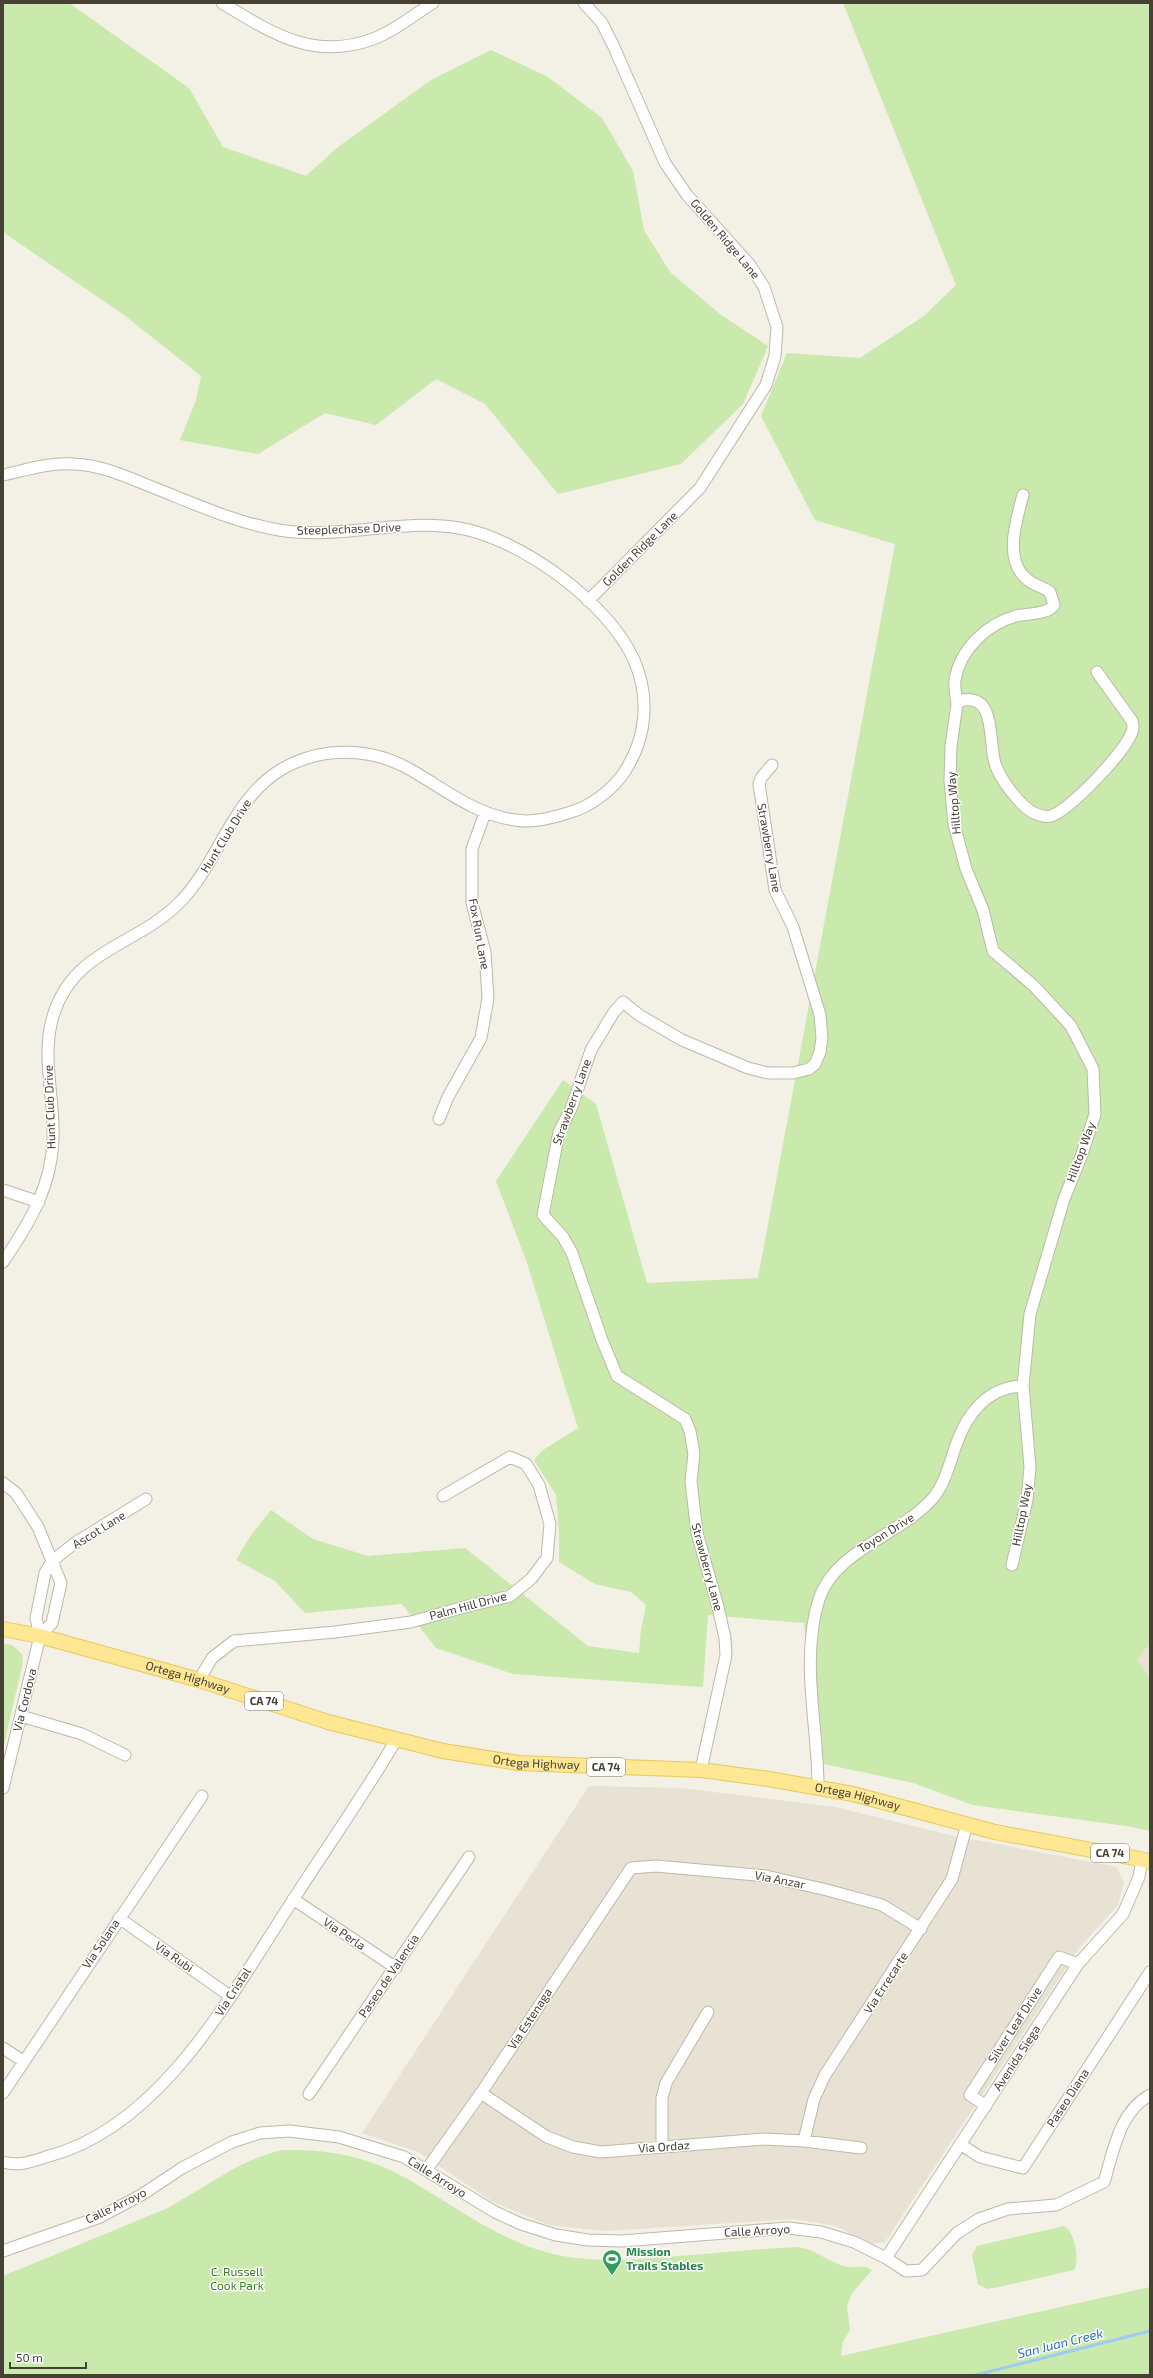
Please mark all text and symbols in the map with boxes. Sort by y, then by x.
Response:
street label: Golden Ridge Lane [688,196,763,281]
street label: Golden Ridge Lane [599,508,680,589]
street label: Steeplechase Drive [297,519,401,537]
street label: Hilltop Way [943,770,963,835]
street label: Hunt Club Drive [197,796,253,875]
street label: Strawberry Lane [755,802,785,894]
street label: Fox Run Lane [467,897,493,971]
street label: Strawberry Lane [549,1057,593,1147]
street label: Hunt Club Drive [41,1065,57,1149]
street label: Hilltop Way [1063,1119,1098,1184]
street label: Hilltop Way [1008,1482,1034,1547]
street label: Ascot Lane [70,1507,127,1551]
street label: Toyon Drive [855,1509,916,1555]
street label: Strawberry Lane [690,1521,726,1612]
street label: Palm Hill Drive [428,1588,508,1622]
street label: Ortega Highway [144,1658,233,1696]
street label: Via Cordova [9,1667,39,1733]
road number: CA 74 [245,1692,283,1710]
street label: Ortega Highway [492,1751,581,1771]
road number: CA 74 [587,1758,625,1776]
street label: Ortega Highway [814,1779,903,1813]
road number: CA 74 [1091,1844,1129,1862]
street label: Via Anzar [754,1867,807,1891]
street label: Via Perla [321,1914,368,1952]
street label: Via Solana [78,1916,122,1971]
street label: Paseo de Valencia [355,1931,421,2020]
street label: Via Rubi [153,1938,196,1974]
street label: Via Errecarte [860,1949,910,2016]
street label: Via Cristal [211,1964,253,2018]
street label: Silver Leaf Drive [984,1984,1044,2065]
street label: Via Estenaga [504,1985,554,2052]
street label: Avenida Siega [990,2022,1043,2093]
street label: Paseo Diana [1043,2066,1091,2129]
street label: Via Ordaz [638,2137,690,2155]
street label: Calle Arroyo [406,2153,469,2200]
street label: Calle Arroyo [83,2184,149,2226]
street label: Calle Arroyo [724,2221,791,2239]
place label: Mission Trails Stables [626,2244,703,2272]
sports icon: Mission Trails Stables [601,2248,623,2276]
park label: C. Russell Cook Park [210,2264,264,2292]
water label: San Juan Creek [1016,2325,1105,2361]
scale bar [10,2344,86,2370]
text: 50 m [16,2350,43,2364]

